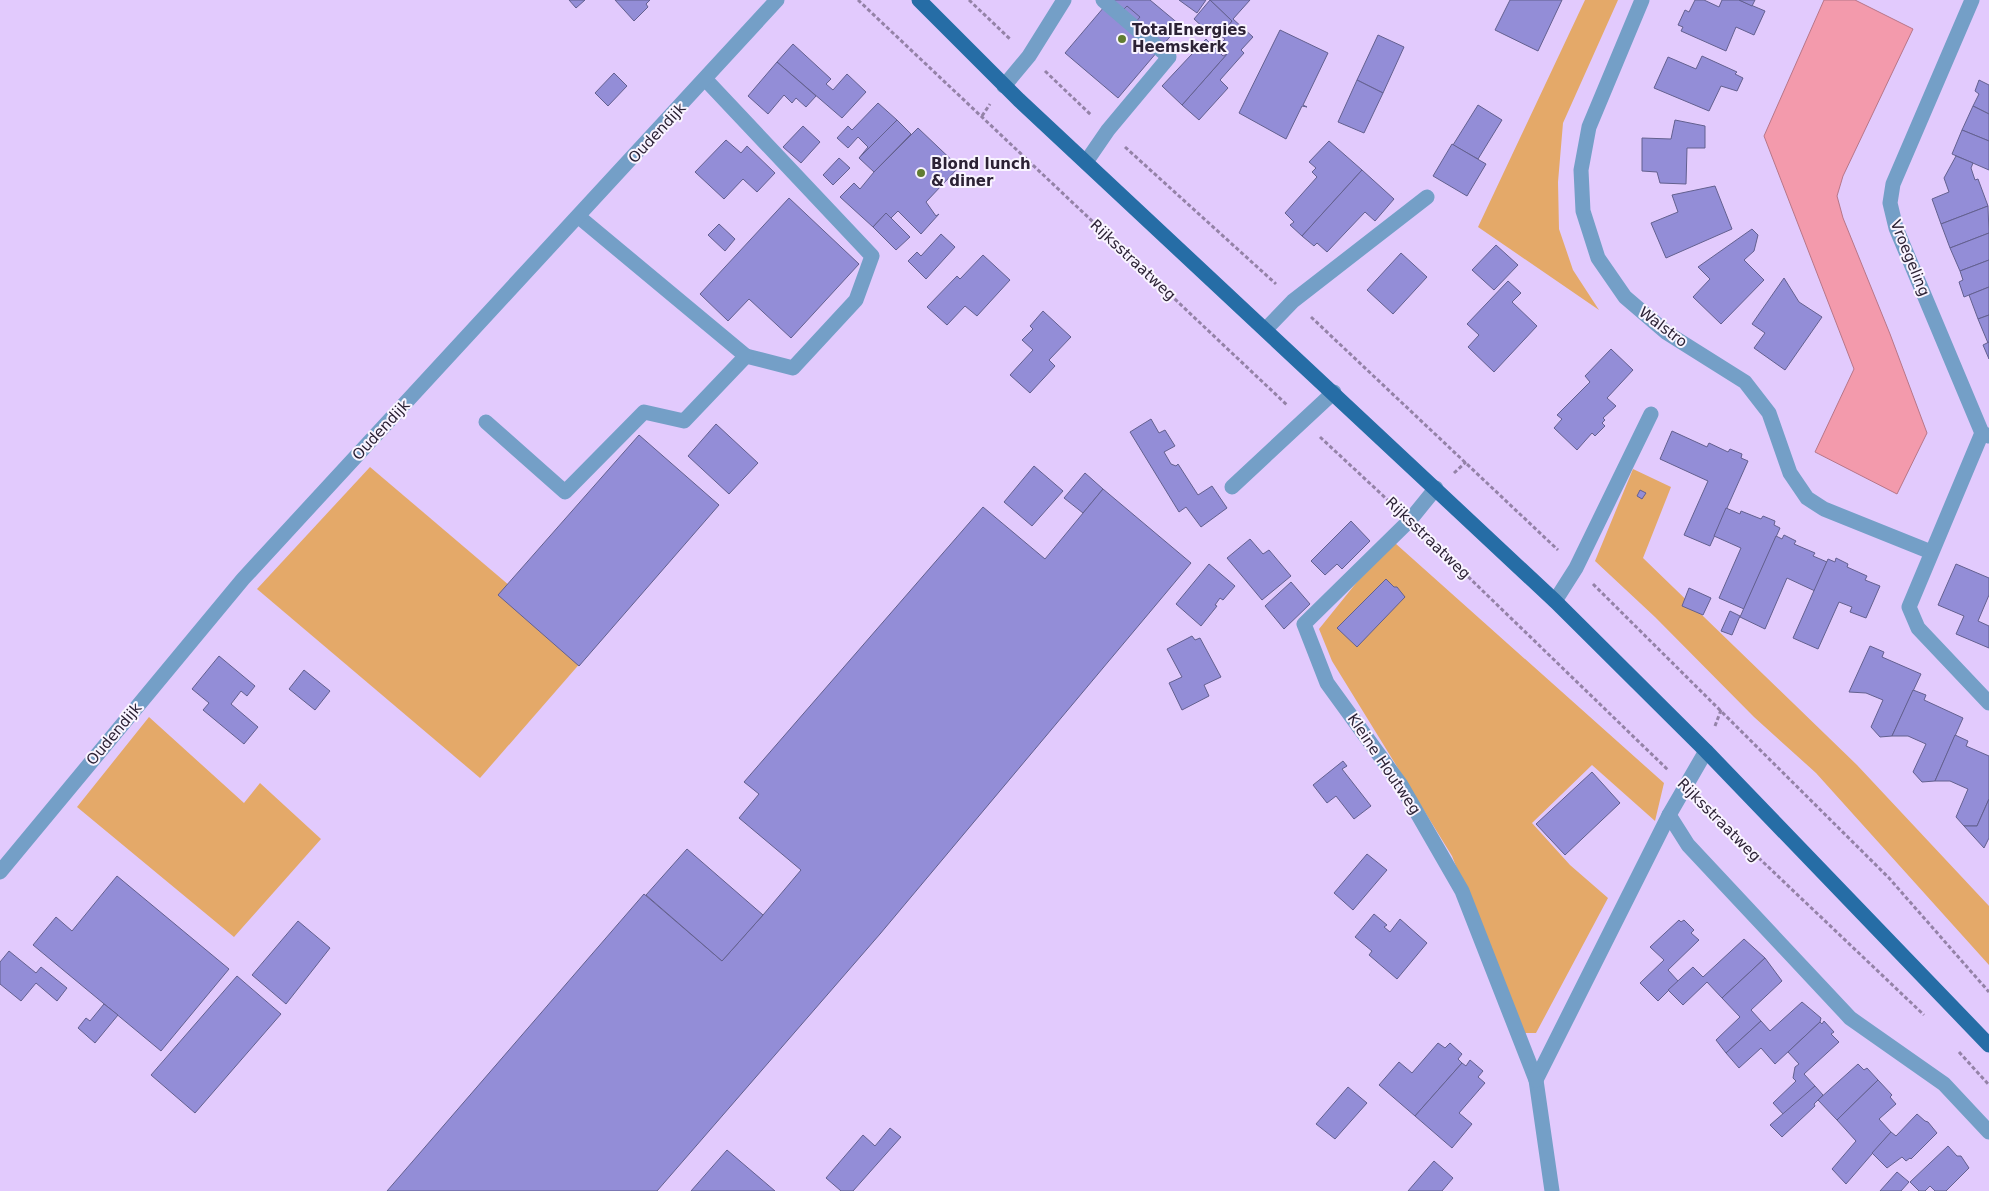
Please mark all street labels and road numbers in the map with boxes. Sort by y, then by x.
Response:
street label: Oudendijk [624,99,690,167]
street label: Rijksstraatweg [1086,216,1180,304]
street label: Vroegeling [1887,217,1933,299]
street label: Walstro [1635,303,1691,351]
street label: Oudendijk [348,396,414,464]
street label: Rijksstraatweg [1382,493,1474,583]
street label: Oudendijk [83,699,146,769]
street label: Kleine Houtweg [1344,710,1424,818]
street label: Rijksstraatweg [1674,775,1764,865]

